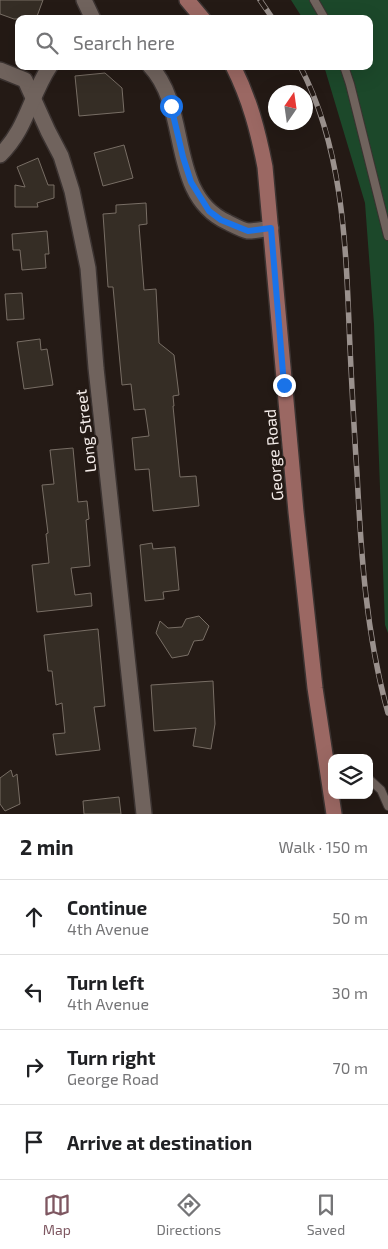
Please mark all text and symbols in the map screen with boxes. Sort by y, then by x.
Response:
search box [15,15,373,70]
icon: search [33,29,61,57]
text: Search here [73,31,175,54]
north arrow [268,85,313,130]
route start [160,95,183,118]
route end [273,374,296,397]
street label: Long Street [70,388,100,474]
street label: George Road [260,408,286,502]
map controls [328,754,373,799]
button: layers [328,754,373,799]
text: 2 min [20,834,74,859]
text: Walk · 150 m [278,837,368,856]
text: Continue [67,896,147,919]
icon: ahead [20,903,48,931]
text: 50 m [332,908,368,927]
text: 4th Avenue [67,919,149,938]
text: Turn left [67,971,144,994]
icon: left [20,978,48,1006]
text: 30 m [332,983,368,1002]
text: 4th Avenue [67,994,149,1013]
text: Turn right [67,1046,155,1069]
icon: right [20,1053,48,1081]
text: 70 m [333,1058,368,1077]
text: George Road [67,1069,159,1088]
icon: arrive [20,1128,48,1156]
text: Arrive at destination [67,1131,252,1154]
tab: Map [43,1191,71,1238]
tab: Directions [157,1191,221,1238]
tab: Saved [307,1191,345,1238]

